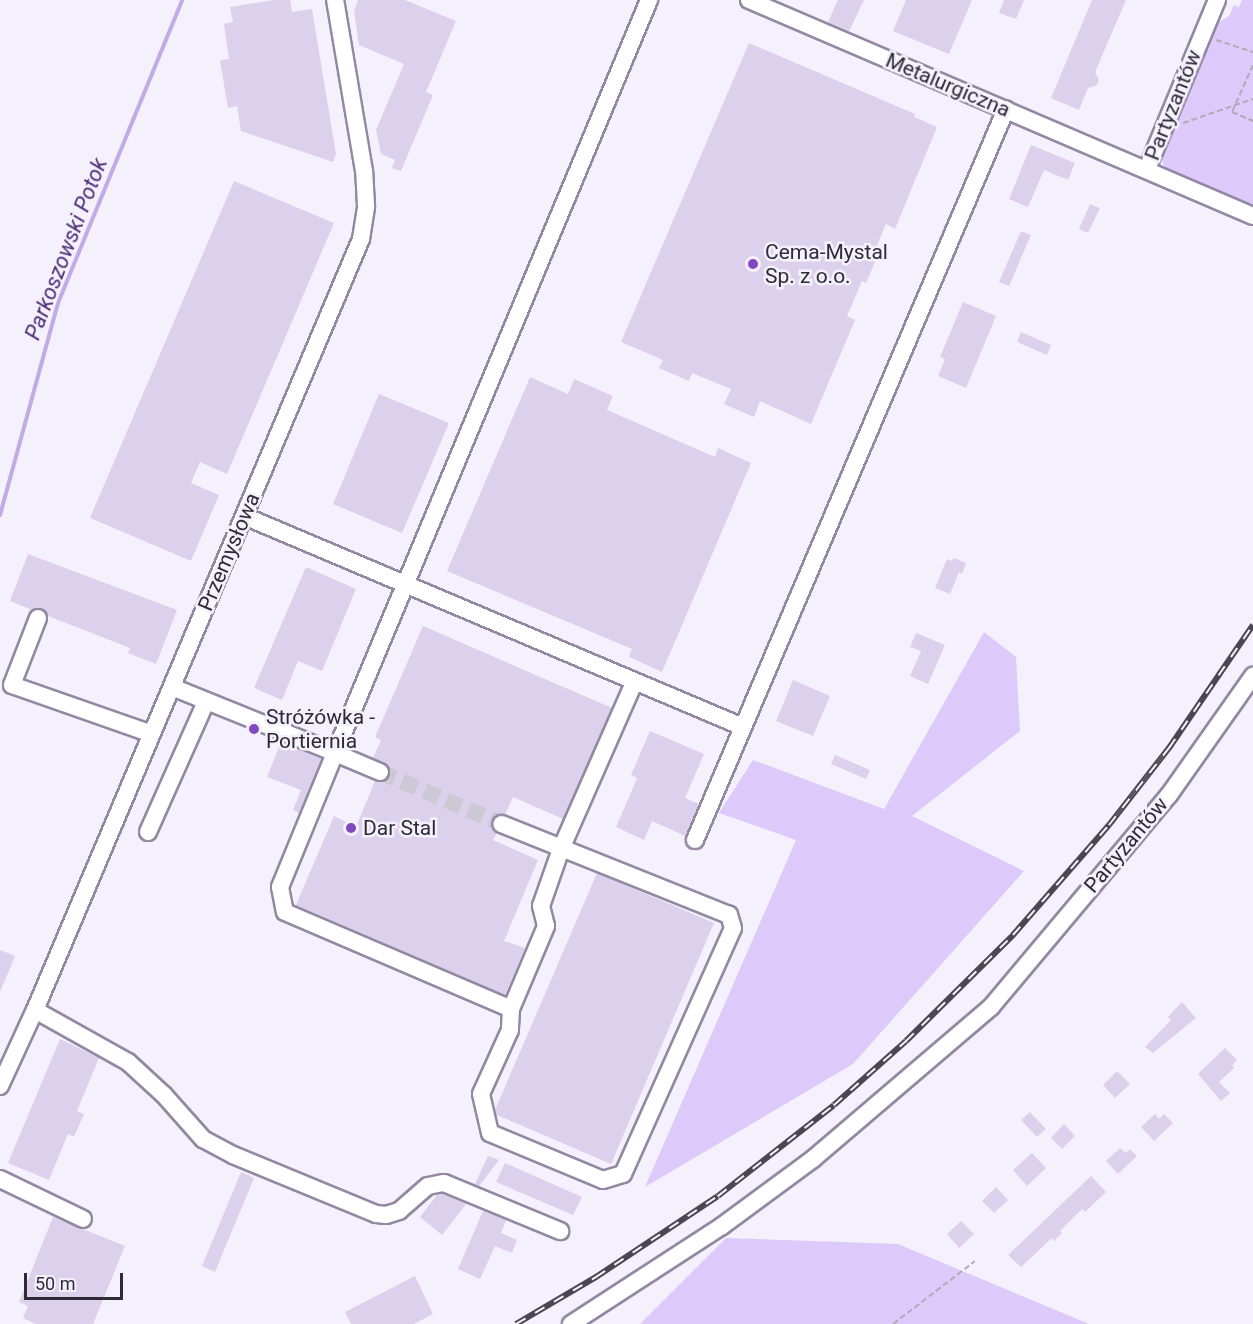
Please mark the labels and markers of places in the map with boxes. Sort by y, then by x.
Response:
place label: Cema-Mystal Sp. z o.o. [765,239,888,289]
marker: Cema-Mystal Sp. z o.o. [746,257,760,271]
place label: Stróżówka - Portiernia [266,704,375,754]
marker: Stróżówka - Portiernia [247,722,261,736]
place label: Dar Stal [363,815,436,841]
marker: Dar Stal [344,821,358,835]

